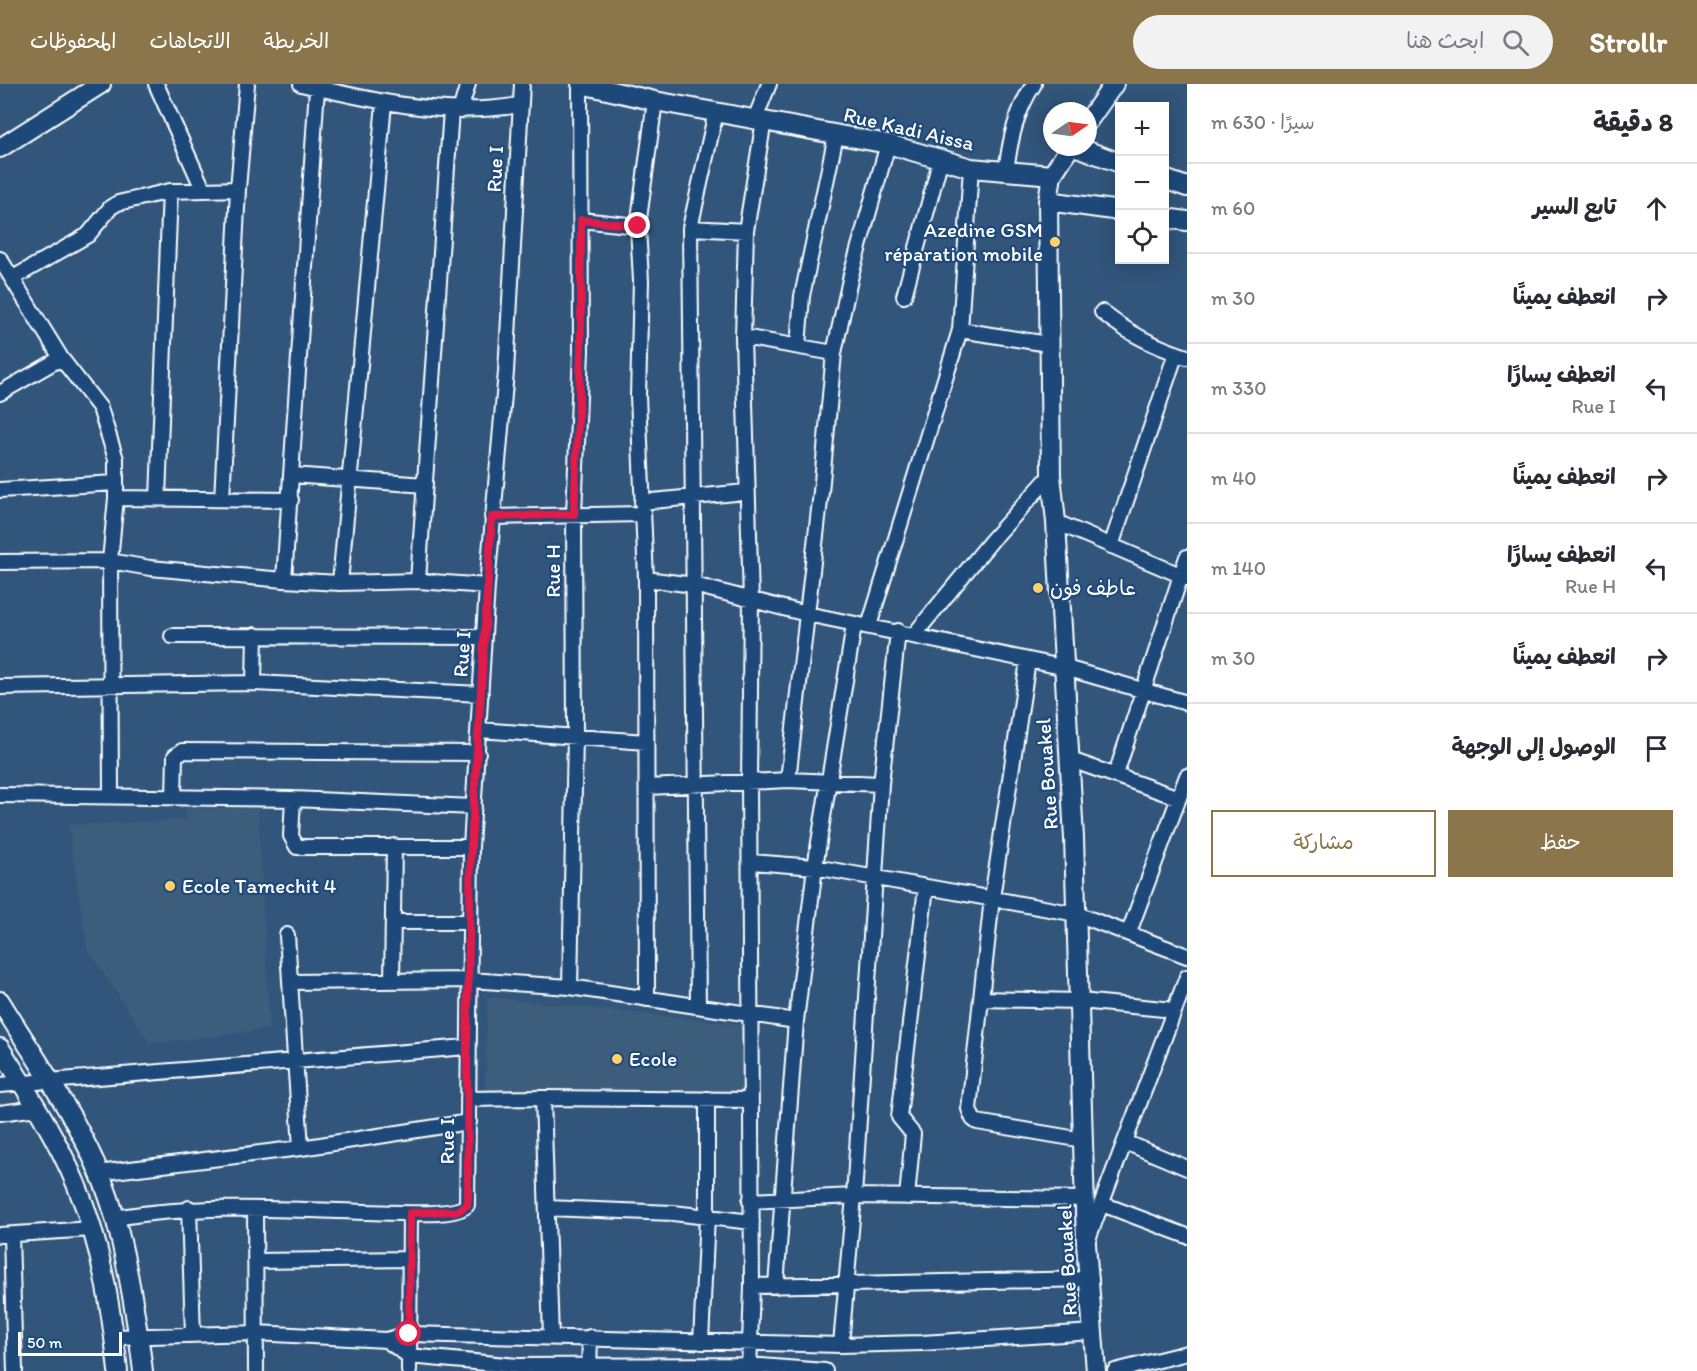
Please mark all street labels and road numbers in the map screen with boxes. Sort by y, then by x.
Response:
street label: Rue Kadi Aissa [841,101,977,156]
street label: Rue I [481,145,508,193]
street label: Rue H [540,544,565,598]
street label: Rue I [447,630,476,678]
street label: Rue Bouakel [1030,717,1063,831]
street label: Rue I [434,1118,459,1164]
street label: Rue Bouakel [1051,1203,1082,1317]

